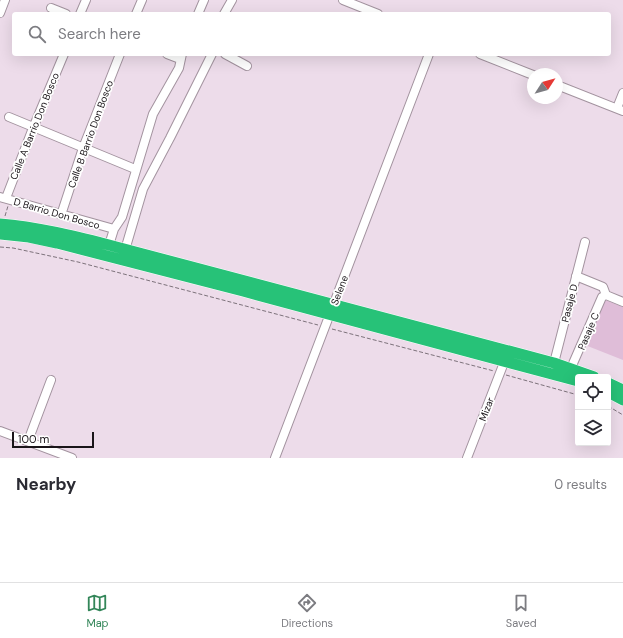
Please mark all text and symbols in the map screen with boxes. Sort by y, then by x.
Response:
search box [12,12,611,56]
icon: search [26,23,48,45]
text: Search here [58,24,141,44]
north arrow [527,68,563,104]
street label: Calle A Barrio Don Bosco [7,71,62,182]
street label: Calle B Barrio Don Bosco [65,78,116,190]
street label: D Barrio Don Bosco [12,195,102,232]
street label: Selene [328,273,351,307]
street label: Pasaje D [558,282,581,324]
street label: Pasaje C [575,311,602,352]
map controls [575,374,611,446]
button: locate [575,374,611,410]
street label: Mizar [476,395,497,423]
button: layers [575,410,611,446]
scale bar [12,430,94,449]
text: 100 m [18,432,49,446]
text: Nearby [16,473,76,495]
text: 0 results [554,476,607,493]
tab: Map [86,592,109,630]
tab: Directions [281,592,333,630]
tab: Saved [506,592,537,630]

